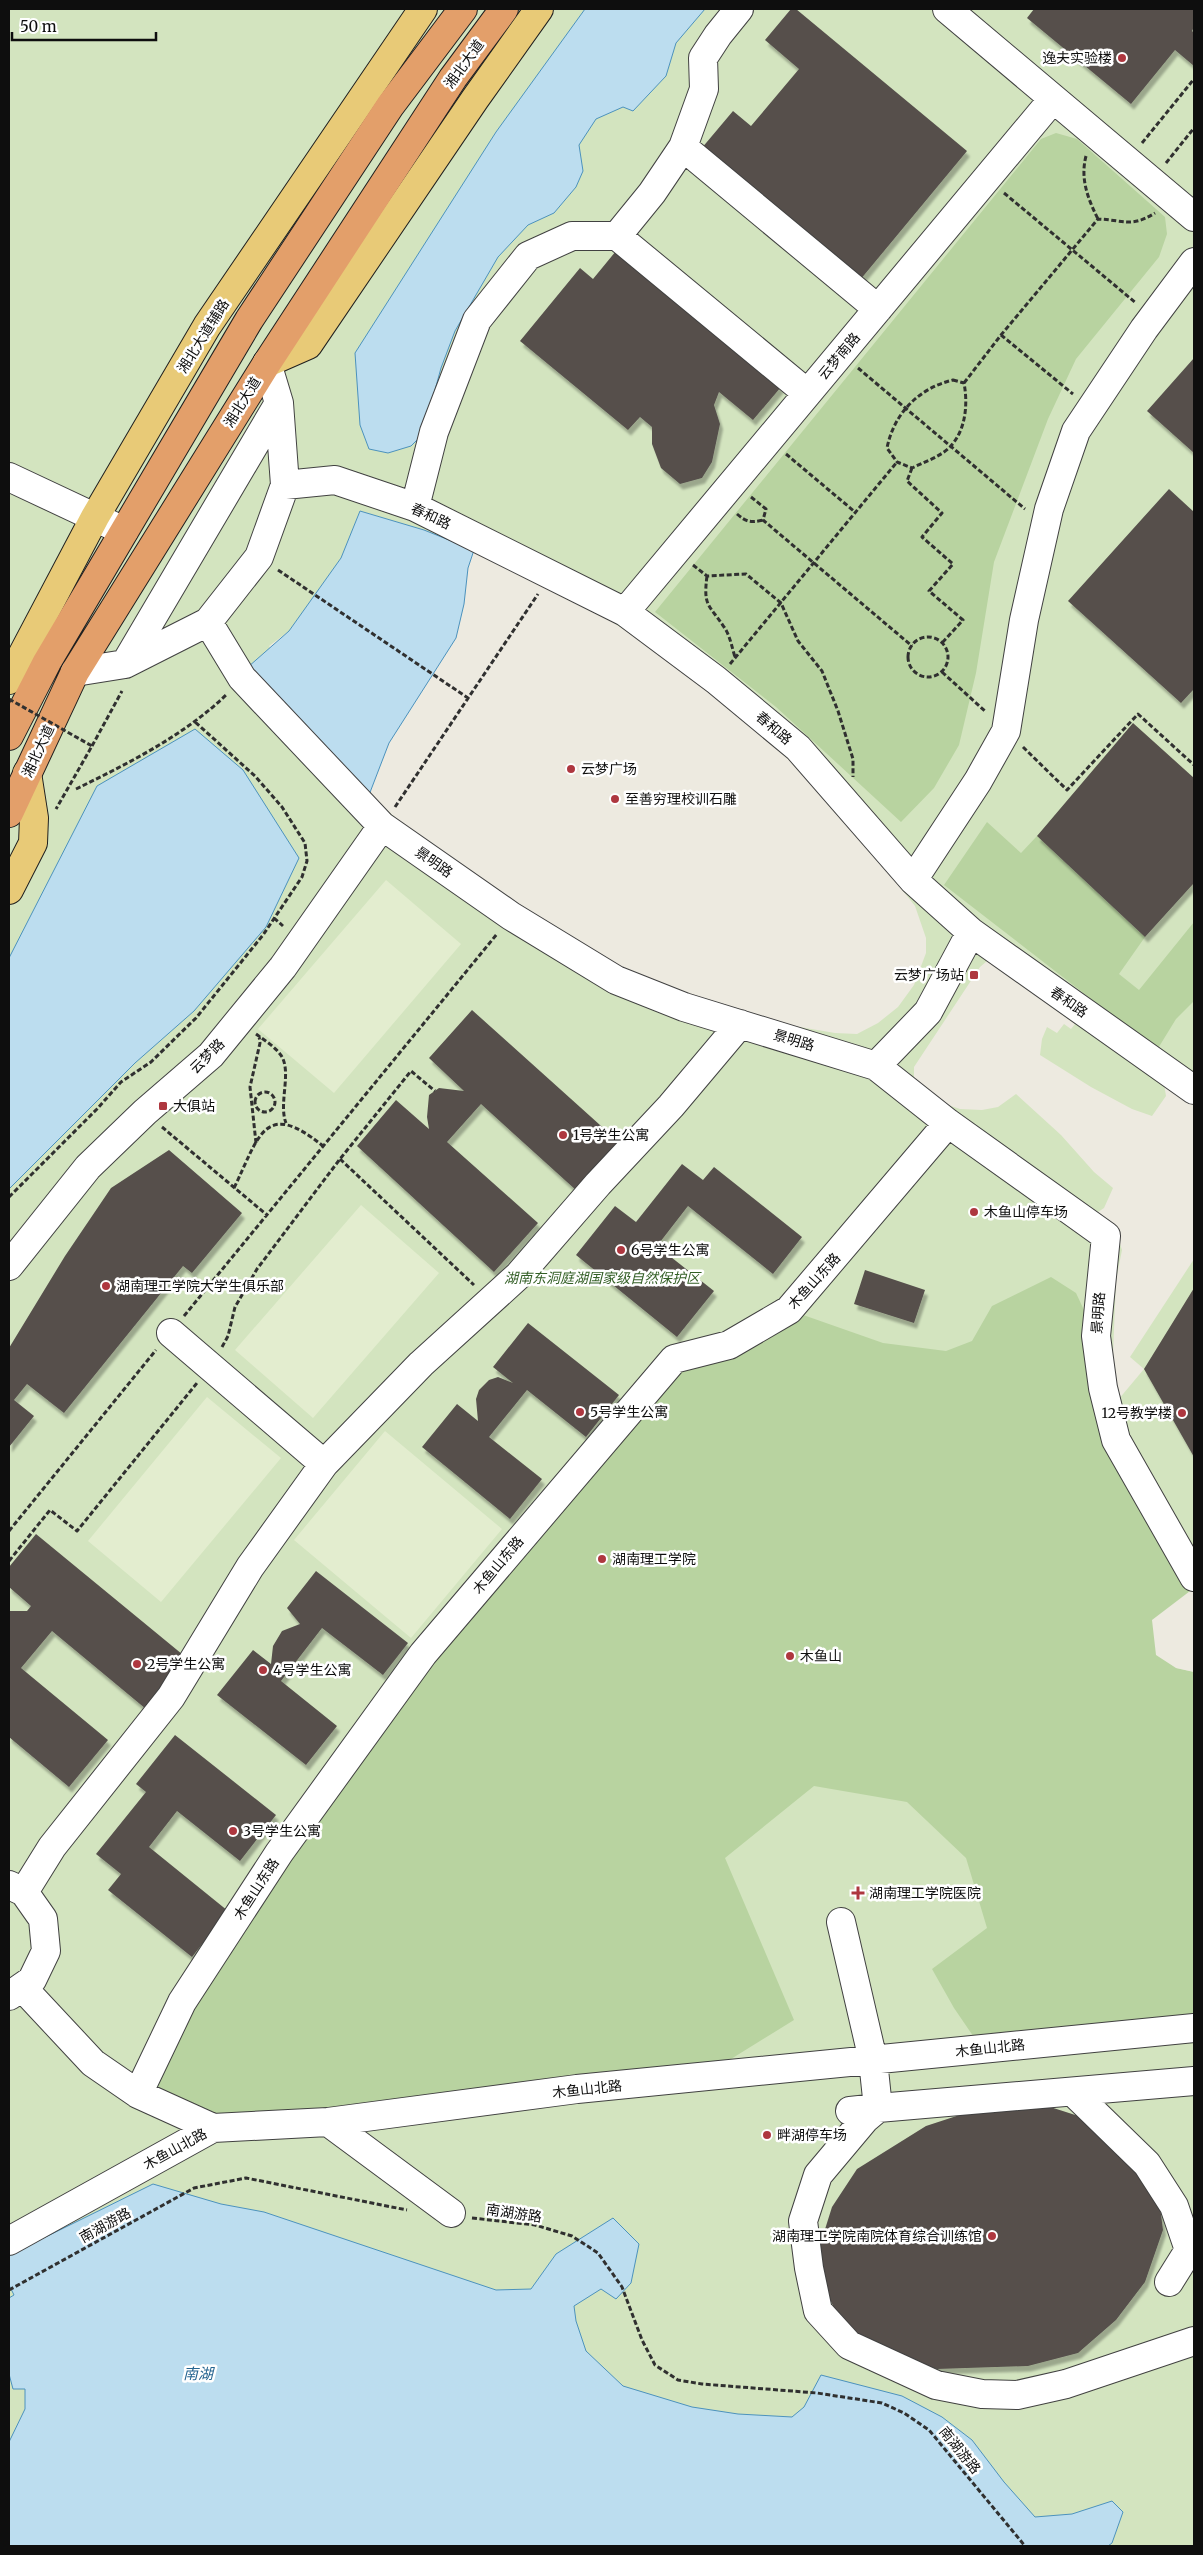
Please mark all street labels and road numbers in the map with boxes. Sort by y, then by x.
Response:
street label: 湘北大道 [440,36,488,92]
street label: 湘北大道辅路 [173,296,233,376]
street label: 云梦南路 [814,329,864,383]
street label: 湘北大道 [220,373,264,431]
street label: 春和路 [408,499,454,533]
street label: 春和路 [752,707,796,749]
street label: 湘北大道 [18,722,58,780]
street label: 景明路 [412,843,456,881]
street label: 春和路 [1047,983,1091,1021]
street label: 景明路 [771,1025,817,1055]
street label: 云梦路 [186,1035,228,1077]
street label: 木鱼山东路 [784,1249,844,1313]
street label: 景明路 [1088,1291,1108,1335]
street label: 木鱼山东路 [469,1532,527,1598]
street label: 木鱼山东路 [229,1855,283,1923]
street label: 木鱼山北路 [954,2035,1026,2061]
street label: 木鱼山北路 [551,2076,623,2102]
street label: 木鱼山北路 [140,2124,210,2174]
street label: 南湖游路 [485,2200,543,2226]
street label: 南湖游路 [76,2204,134,2246]
street label: 南湖游路 [935,2423,985,2477]

